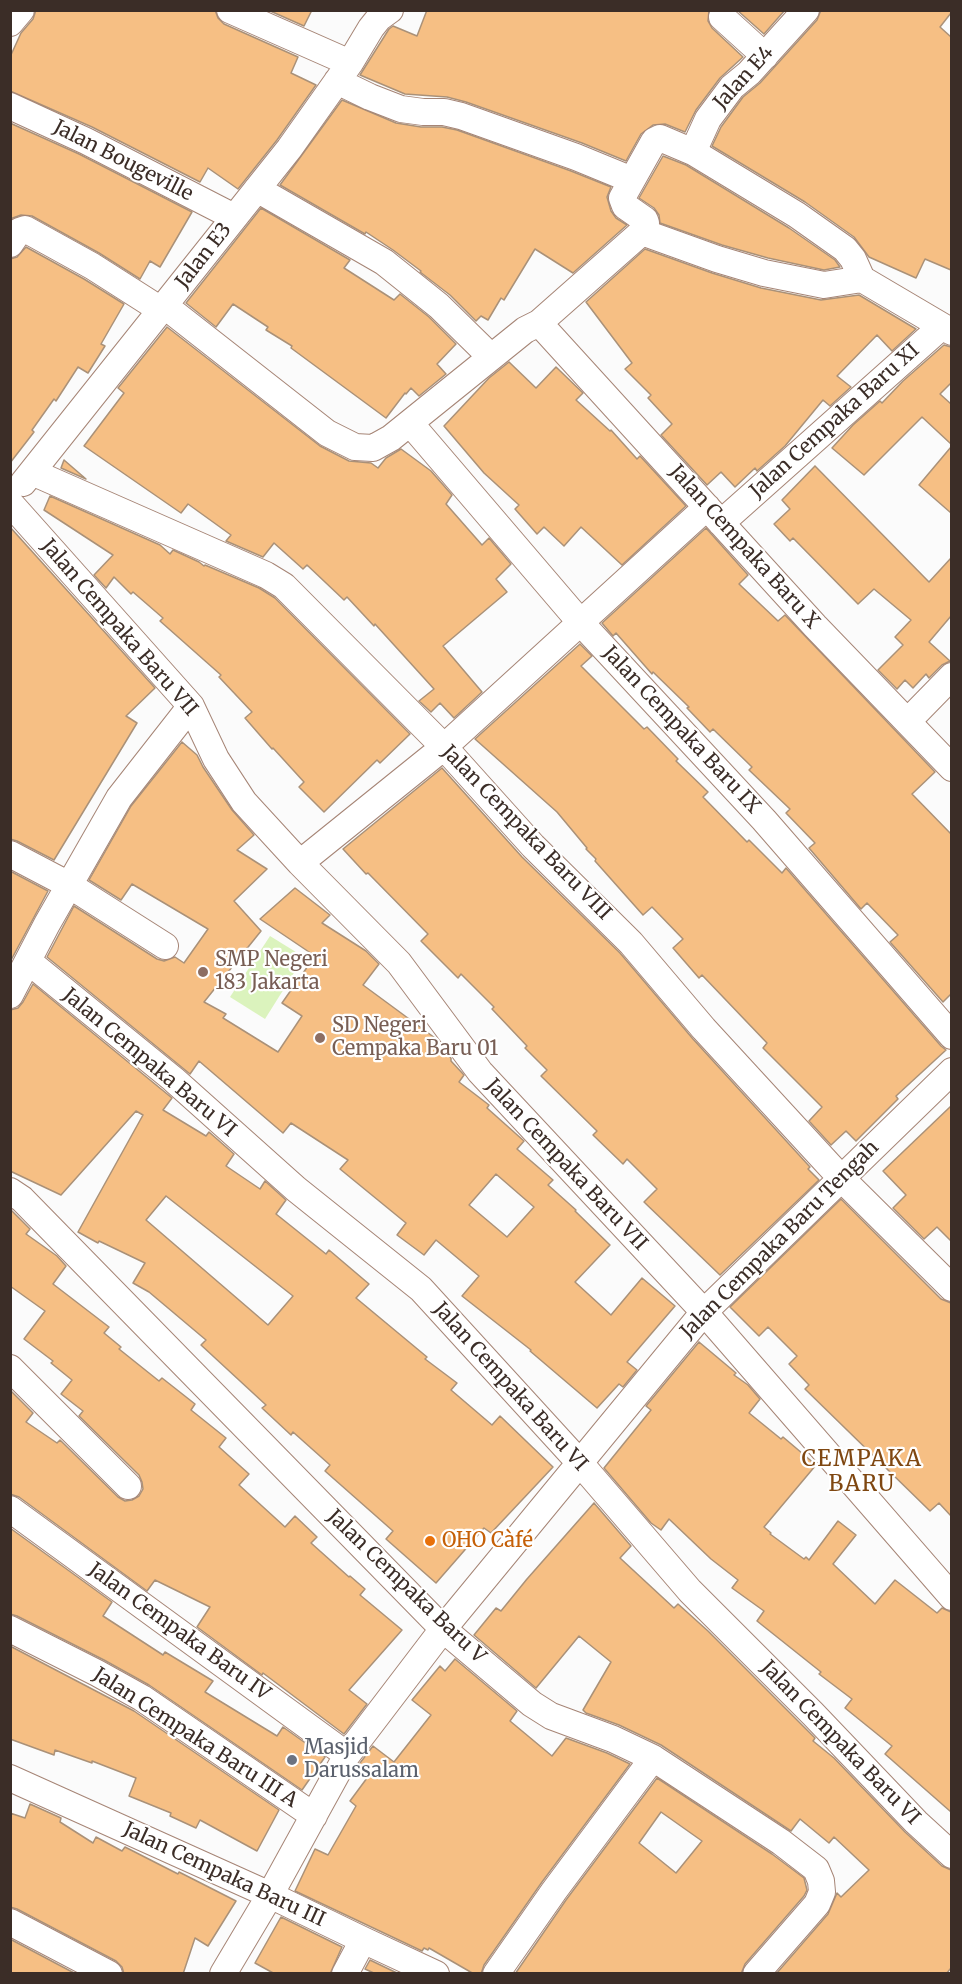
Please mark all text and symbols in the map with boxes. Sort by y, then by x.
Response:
street label: Jalan E4 [709,41,779,115]
street label: Jalan Bougeville [49,115,197,207]
street label: Jalan E3 [171,218,237,294]
street label: Jalan Cempaka Baru XI [745,339,925,503]
street label: Jalan Cempaka Baru X [664,460,824,634]
street label: Jalan Cempaka Baru VII [36,535,202,721]
street label: Jalan Cempaka Baru IX [597,641,765,819]
street label: Jalan Cempaka Baru VIII [436,741,616,925]
place label: SMP Negeri 183 Jakarta [215,948,328,995]
marker: SMP Negeri 183 Jakarta [196,965,210,979]
street label: Jalan Cempaka Baru VI [58,984,240,1142]
place label: SD Negeri Cempaka Baru 01 [332,1014,498,1061]
marker: SD Negeri Cempaka Baru 01 [313,1031,327,1045]
street label: Jalan Cempaka Baru VII [480,1074,652,1256]
street label: Jalan Cempaka Baru Tengah [676,1136,884,1344]
street label: Jalan Cempaka Baru VI [428,1298,592,1476]
district label: CEMPAKA BARU [801,1447,923,1498]
street label: Jalan Cempaka Baru V [322,1505,490,1669]
place label: OHO Càfé [442,1529,533,1553]
marker: OHO Càfé [423,1534,437,1548]
street label: Jalan Cempaka Baru IV [83,1558,275,1706]
street label: Jalan Cempaka Baru VI [755,1656,925,1830]
street label: Jalan Cempaka Baru III A [88,1663,302,1813]
place label: Masjid Darussalam [304,1736,419,1783]
marker: Masjid Darussalam [285,1753,299,1767]
street label: Jalan Cempaka Baru III [119,1818,329,1932]

